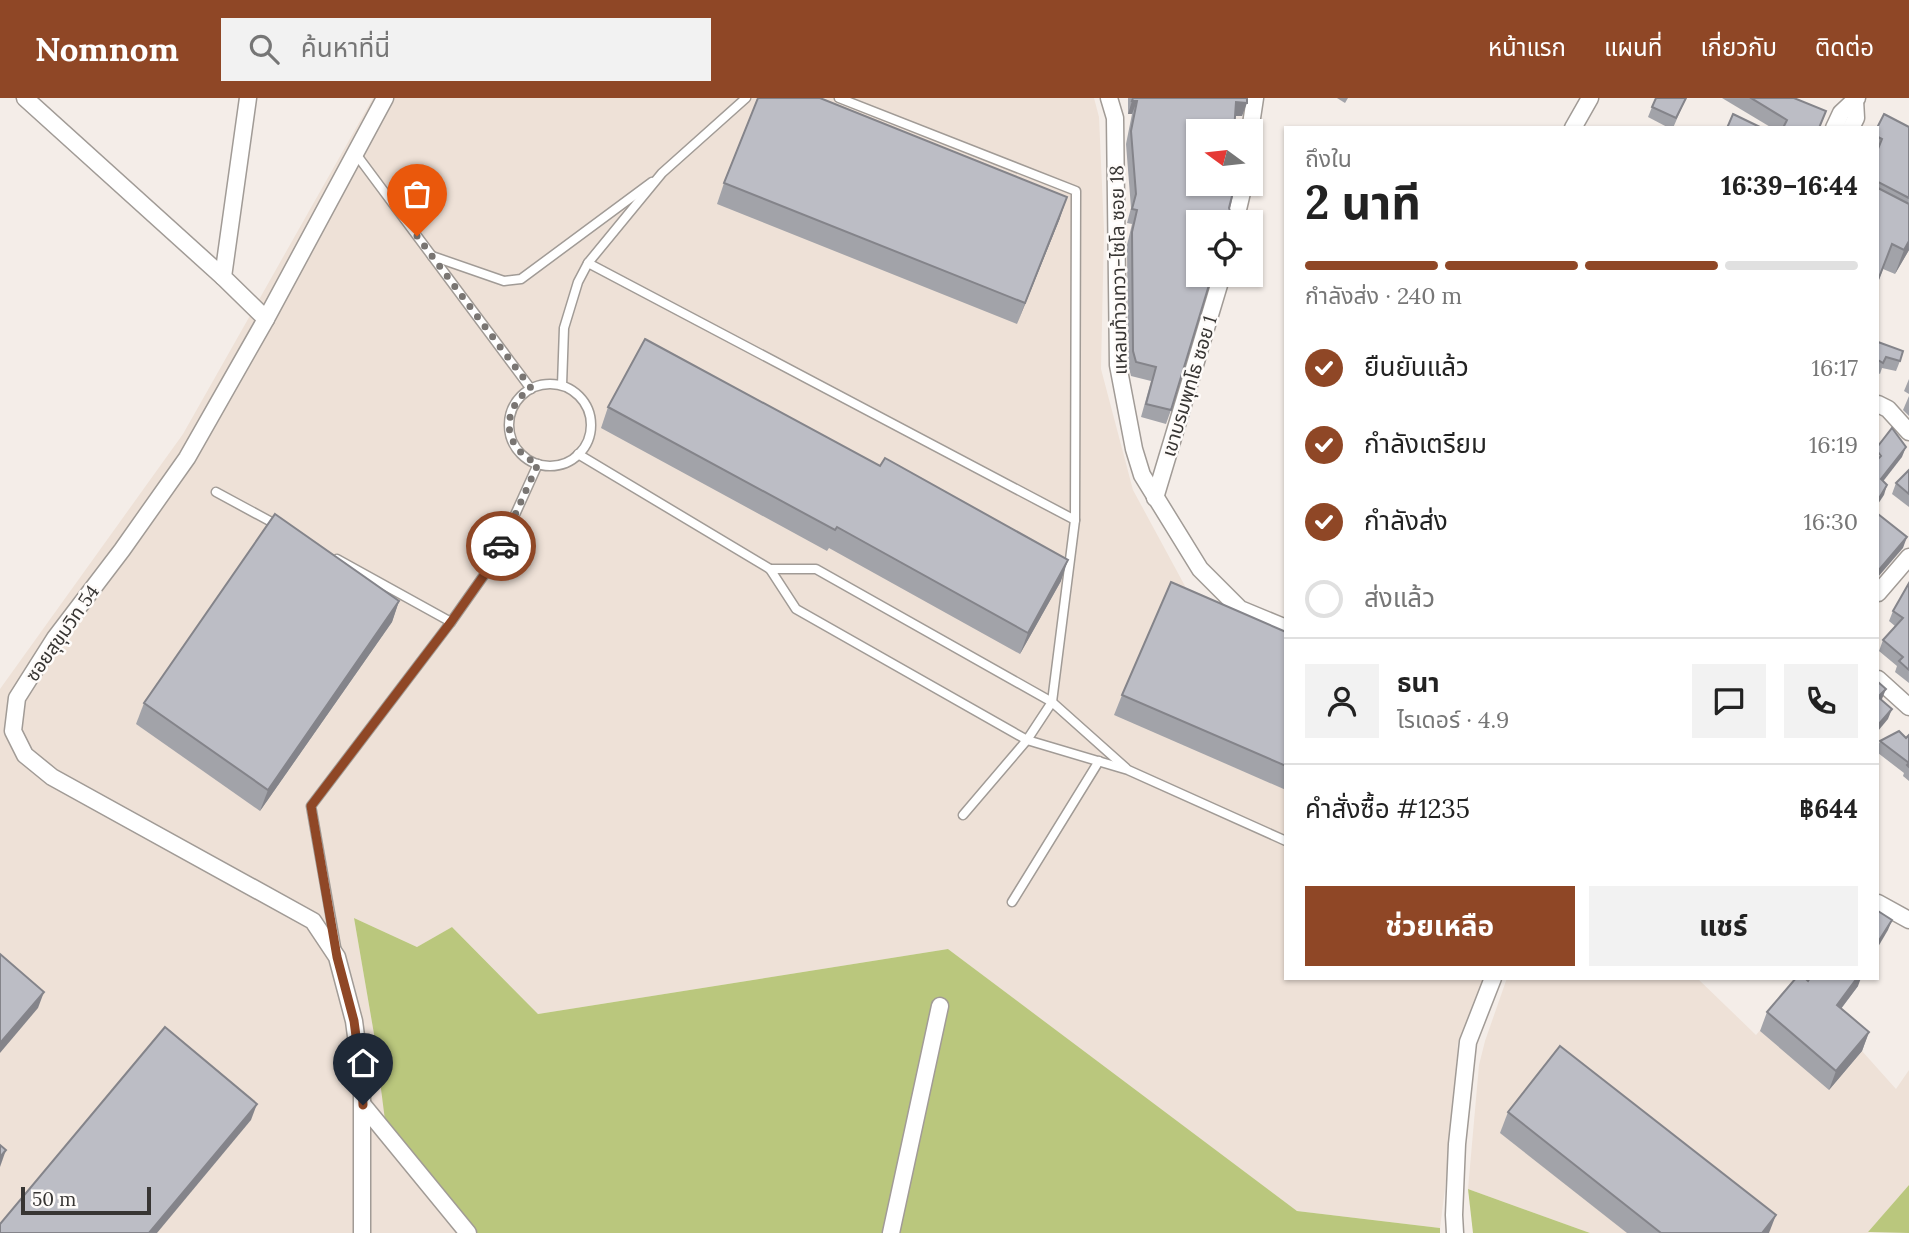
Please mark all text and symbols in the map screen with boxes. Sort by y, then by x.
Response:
search box [221,18,711,81]
text: Nomnom [35,28,179,70]
icon: search [245,30,283,68]
text: ค้นหาที่นี่ [301,31,390,64]
text: หน้าแรก [1488,32,1566,63]
text: แผนที่ [1604,32,1662,63]
text: เกี่ยวกับ [1700,32,1777,63]
text: ติดต่อ [1815,32,1874,63]
north arrow [1186,119,1264,196]
map controls [1186,119,1263,287]
text: ถึงใน [1305,144,1352,173]
pin [387,164,447,236]
street label: แหลมท้าวเทวา-ไซโล ซอย 18 [1104,165,1132,375]
text: 16:39–16:44 [1721,169,1858,202]
text: 2 นาที [1305,173,1421,232]
icon: bag [398,175,436,213]
button: locate [1186,210,1263,287]
text: กำลังส่ง · 240 m [1305,281,1462,310]
street label: เขาบรมพุทโธ ซอย 1 [1156,313,1222,459]
icon: check [1305,349,1343,387]
text: ยืนยันแล้ว [1364,350,1469,383]
text: 16:17 [1812,353,1858,382]
icon: check [1305,426,1343,464]
text: กำลังเตรียม [1364,427,1487,460]
text: 16:19 [1809,430,1858,459]
icon: check [1305,503,1343,541]
text: กำลังส่ง [1364,504,1448,537]
text: 16:30 [1803,507,1858,536]
courier [466,511,536,581]
icon: car [482,527,520,565]
street label: ซอยสุขุมวิท 54 [20,580,104,686]
text: ส่งแล้ว [1364,581,1435,614]
button: person [1305,664,1379,738]
button: chat [1692,664,1766,738]
button: phone [1784,664,1858,738]
text: ธนา [1397,666,1440,699]
text: ไรเดอร์ · 4.9 [1397,705,1509,734]
text: คำสั่งซื้อ #1235 [1305,792,1470,825]
text: ฿644 [1799,792,1858,825]
button: ช่วยเหลือ [1305,886,1575,966]
button: แชร์ [1589,886,1858,966]
pin [333,1033,393,1105]
icon: home [344,1044,382,1082]
scale bar [21,1184,150,1216]
text: 50 m [32,1187,76,1211]

